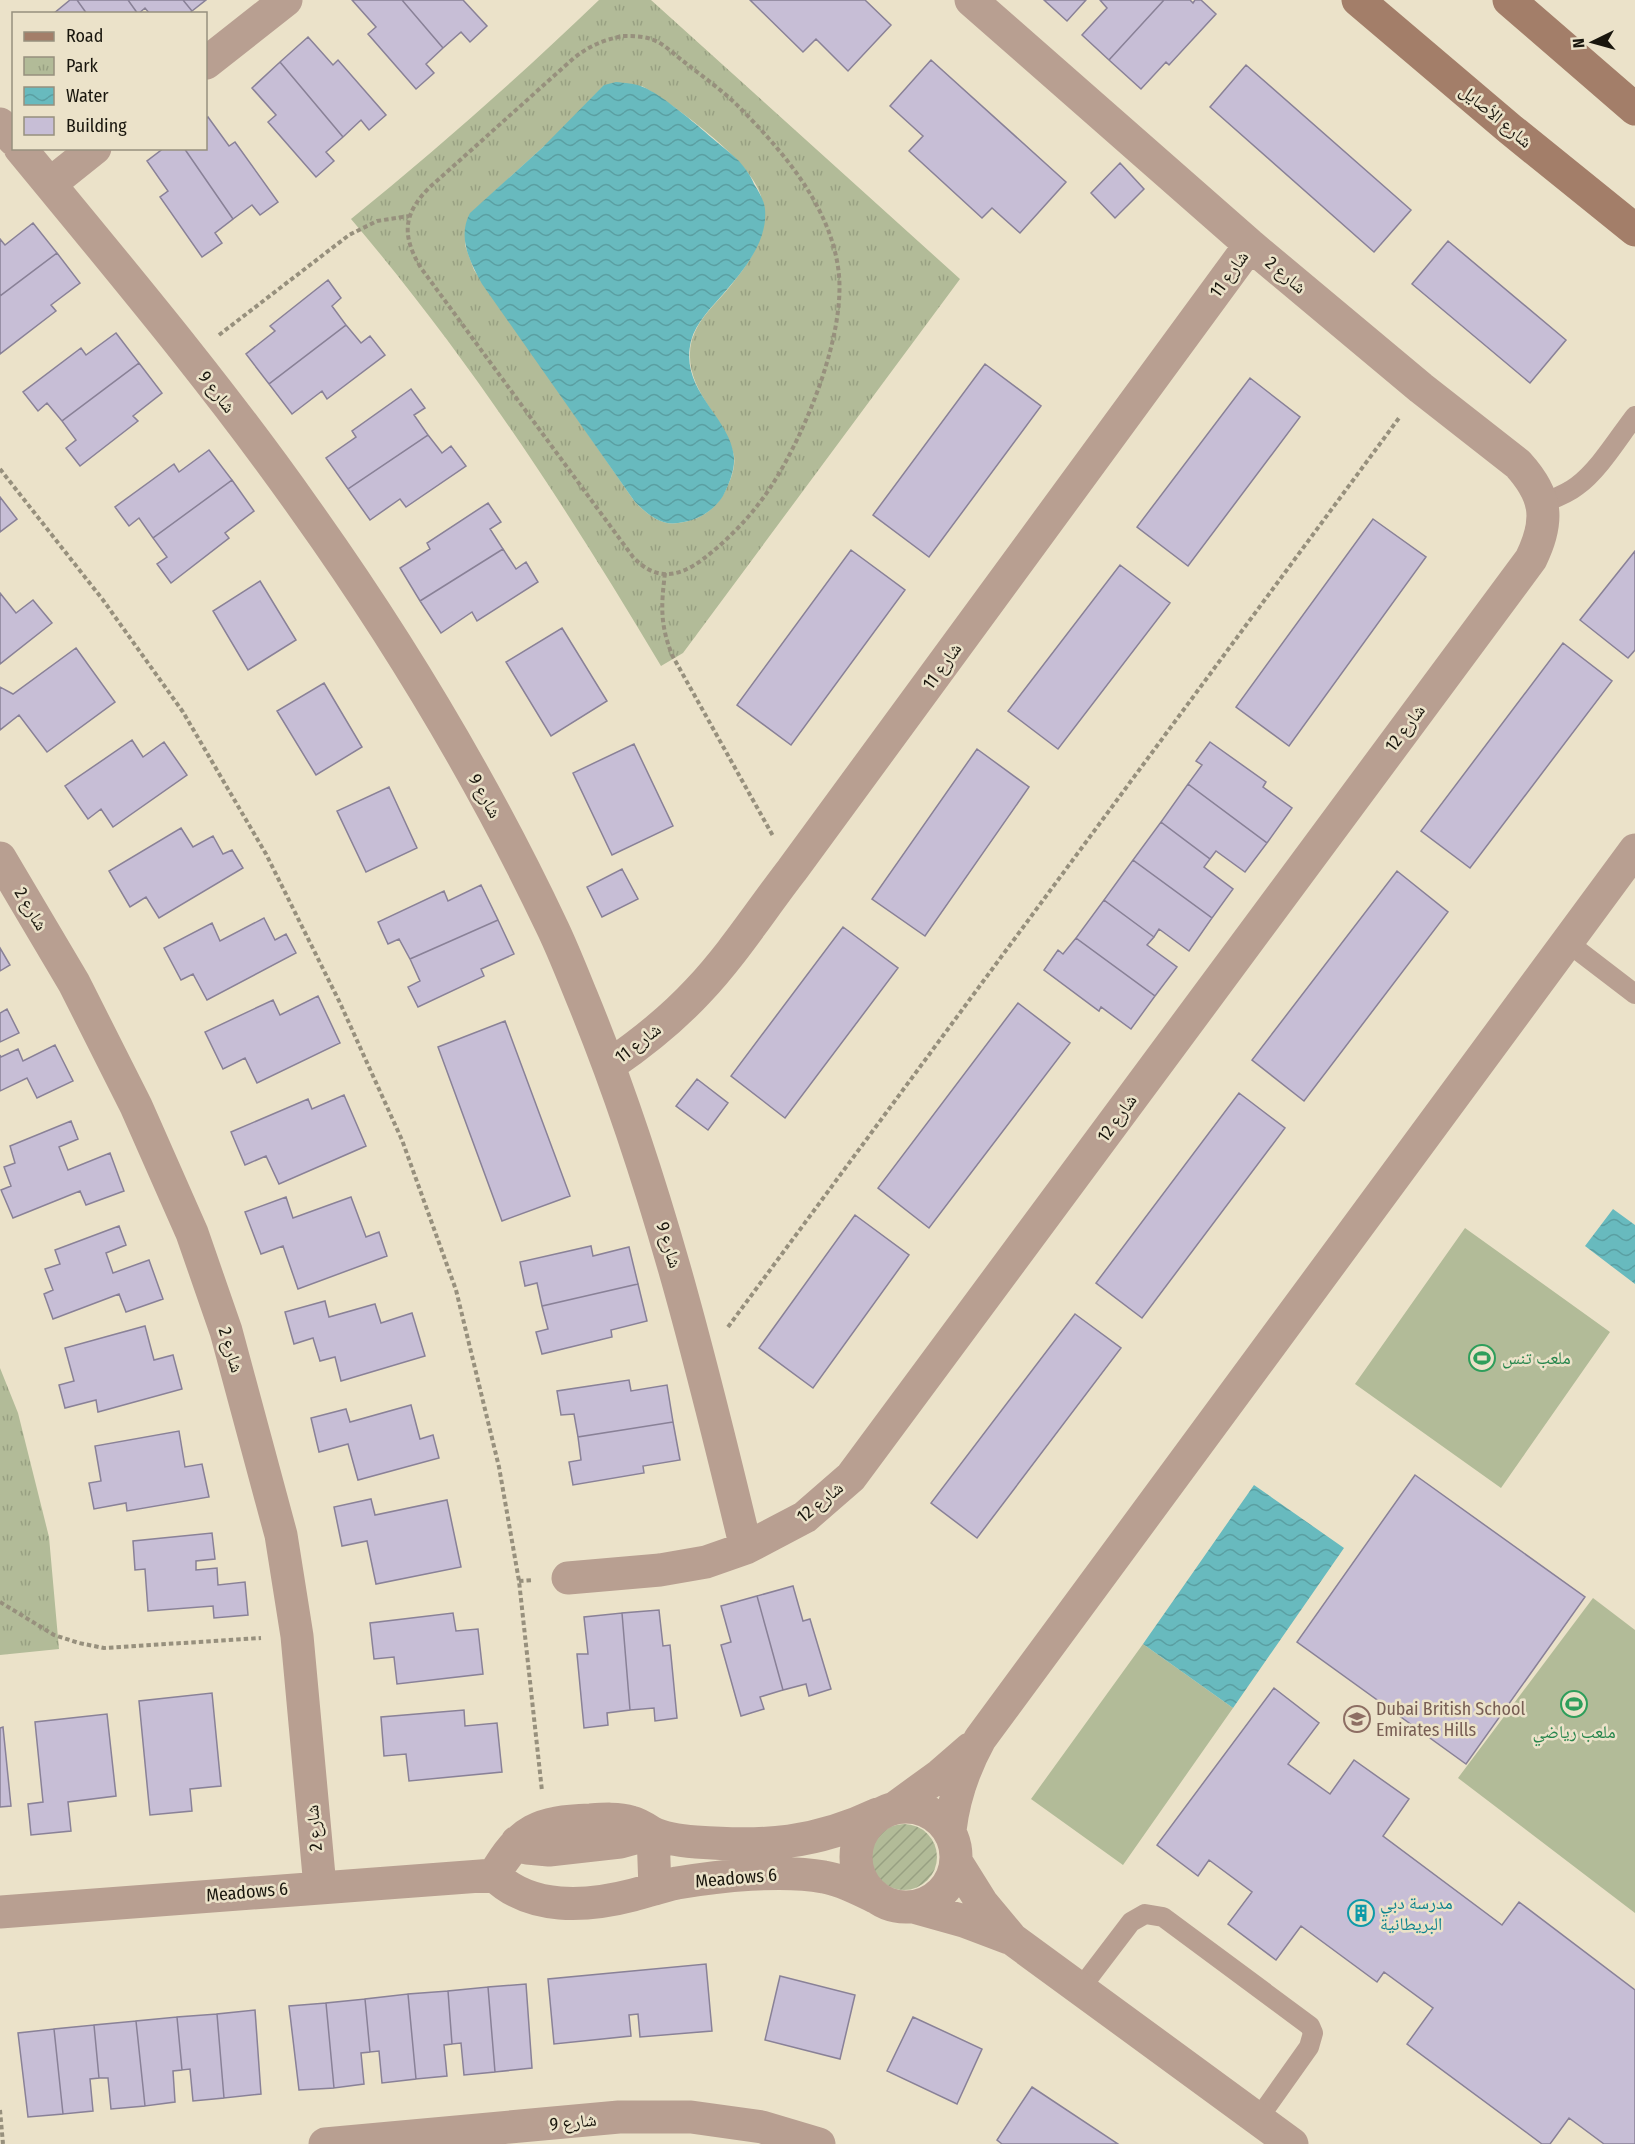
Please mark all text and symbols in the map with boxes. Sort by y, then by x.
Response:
legend [12,12,207,150]
north arrow [1563,12,1623,72]
text: Road [66,25,103,47]
text: N [1569,38,1588,49]
text: Park [66,55,99,77]
street label: شارع الأصايل [1455,79,1537,153]
text: Water [66,85,109,107]
text: Building [66,115,127,137]
street label: شارع 11 [1205,246,1253,302]
street label: شارع 2 [1261,252,1311,298]
street label: شارع 9 [194,367,240,417]
street label: شارع 11 [918,638,966,694]
street label: شارع 12 [1380,700,1430,756]
street label: شارع 9 [464,770,506,822]
street label: شارع 2 [10,883,52,935]
street label: شارع 11 [611,1018,665,1068]
street label: شارع 12 [1092,1090,1142,1146]
street label: شارع 9 [652,1219,686,1271]
street label: شارع 2 [214,1325,248,1375]
sports icon: ملعب تنس [1467,1343,1497,1373]
place label: ملعب تنس [1502,1347,1571,1369]
street label: شارع 12 [792,1477,848,1527]
sports icon: ملعب رياضي [1559,1689,1589,1719]
place label: Dubai British School Emirates Hills [1376,1698,1525,1741]
school or university icon: Dubai British School Emirates Hills [1342,1704,1372,1734]
place label: ملعب رياضي [1532,1721,1616,1747]
street label: شارع 2 [301,1804,327,1852]
street label: Meadows 6 [694,1863,778,1893]
street label: Meadows 6 [205,1877,289,1907]
place label: مدرسة دبي البريطانية [1380,1892,1453,1935]
building icon: مدرسة دبي البريطانية [1346,1898,1376,1928]
street label: شارع 9 [548,2109,598,2135]

